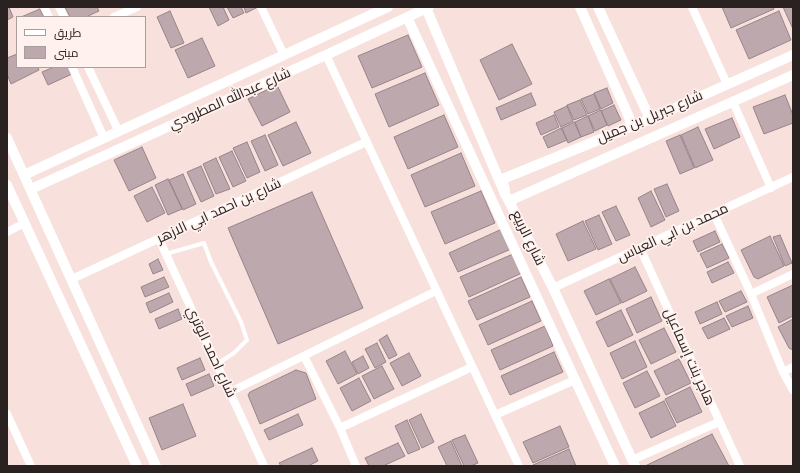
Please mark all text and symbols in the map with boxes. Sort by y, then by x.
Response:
legend [16,16,146,68]
text: طريق [54,24,81,41]
text: مبنى [54,44,79,61]
street label: شارع عبدالله المطرودي [167,65,293,133]
street label: شارع جبريل بن جميل [595,87,705,147]
street label: شارع بن احمد ابي الازهر [154,175,284,247]
street label: محمد بن ابي العباس [615,200,731,266]
street label: شارع الربيع [507,208,549,268]
street label: شارع احمد الوتري [182,304,240,400]
street label: هاجر بنت إسماعيل [660,306,718,408]

